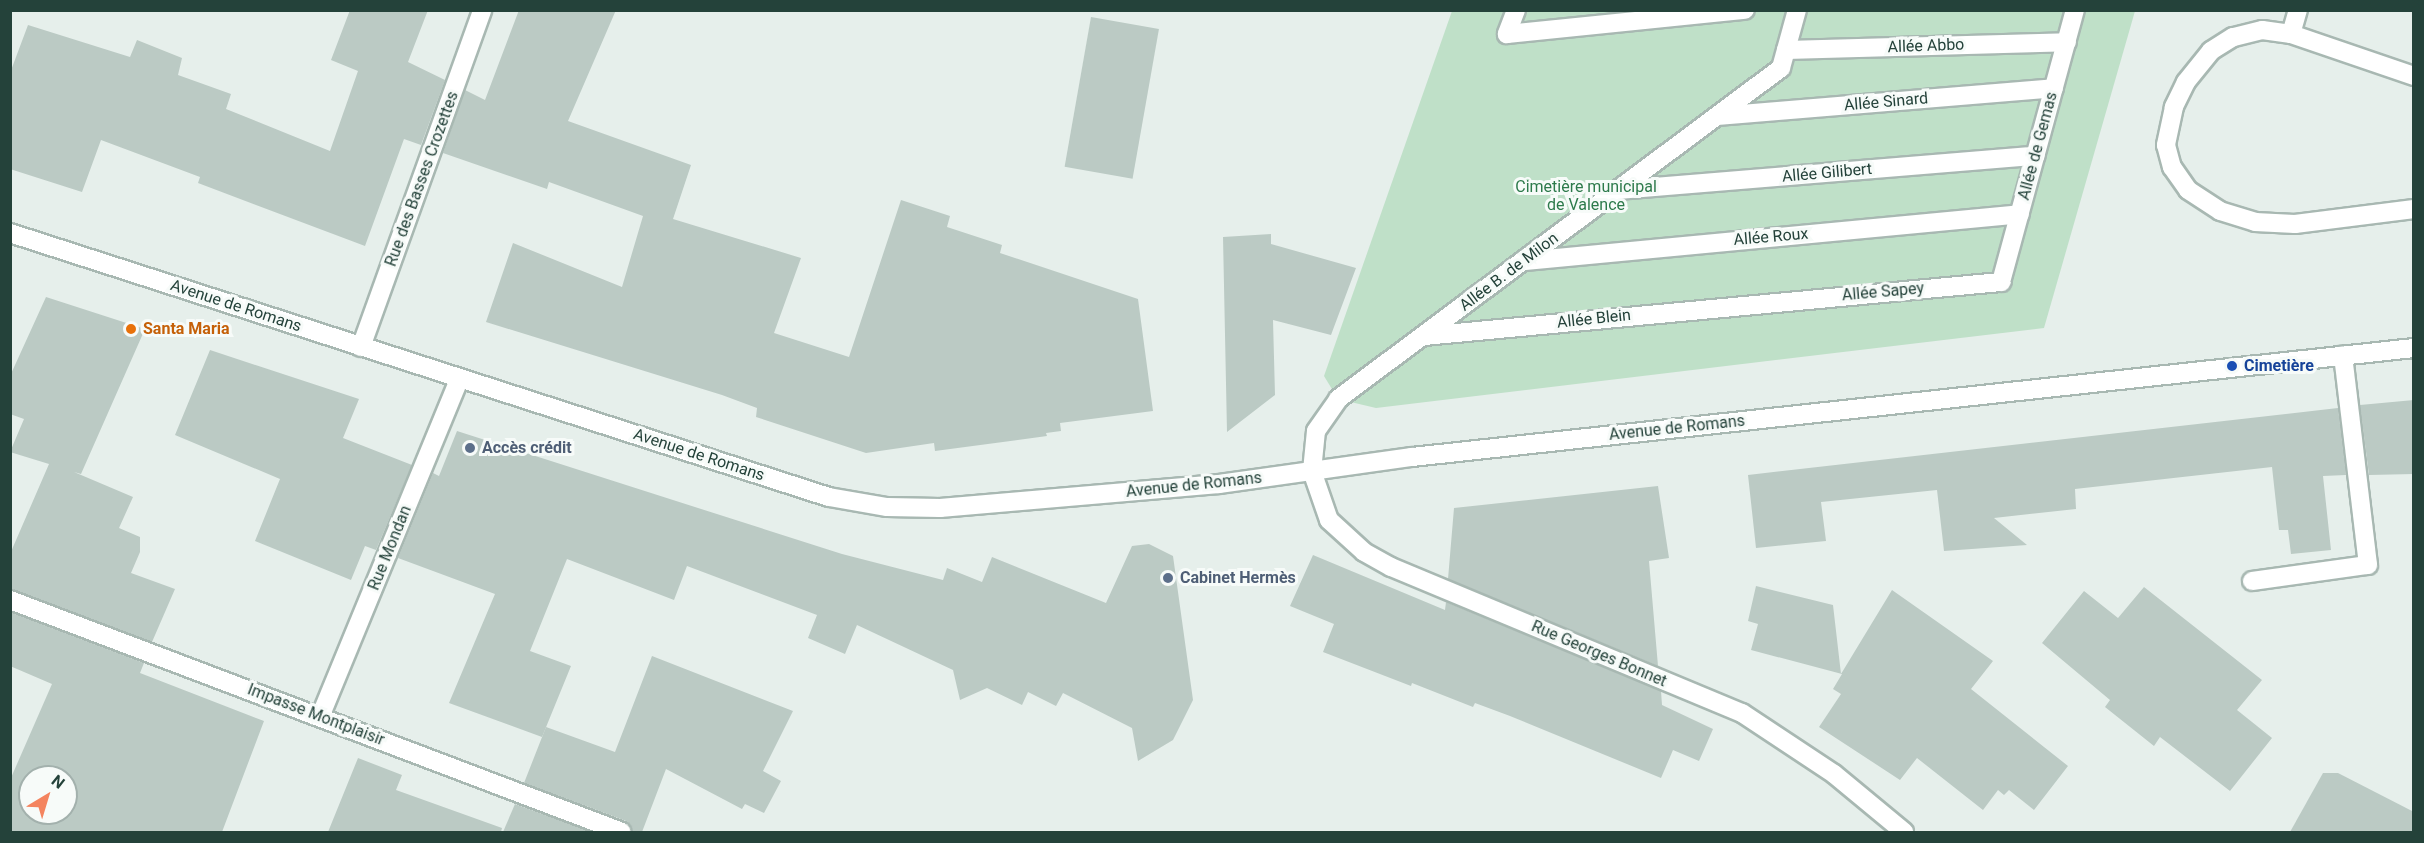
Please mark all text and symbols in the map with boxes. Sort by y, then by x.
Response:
street label: Allée Abbo [1887,35,1965,57]
street label: Rue des Basses Crozettes [381,89,463,269]
street label: Allée Sinard [1843,89,1929,115]
street label: Allée de Gemas [2014,90,2062,202]
street label: Allée Gilibert [1781,160,1873,186]
park label: Cimetière municipal de Valence [1515,177,1657,215]
street label: Allée Roux [1733,224,1809,250]
street label: Allée B. de Milon [1456,229,1562,315]
street label: Avenue de Romans [168,276,304,336]
street label: Allée Sapey [1841,279,1925,305]
street label: Allée Blein [1556,306,1632,332]
place label: Santa Maria [143,319,230,339]
marker: Santa Maria [124,322,138,336]
place label: Cimetière [2244,356,2314,376]
marker: Cimetière [2225,359,2239,373]
street label: Avenue de Romans [1608,411,1746,445]
street label: Avenue de Romans [631,425,767,485]
place label: Accès crédit [482,438,572,458]
marker: Accès crédit [463,441,477,455]
street label: Avenue de Romans [1125,468,1263,502]
street label: Rue Mondan [364,503,416,593]
place label: Cabinet Hermès [1180,568,1296,588]
marker: Cabinet Hermès [1161,571,1175,585]
street label: Rue Georges Bonnet [1528,617,1670,691]
street label: Impasse Montplaisir [245,680,387,750]
north arrow [18,765,78,825]
text: N [48,771,68,793]

